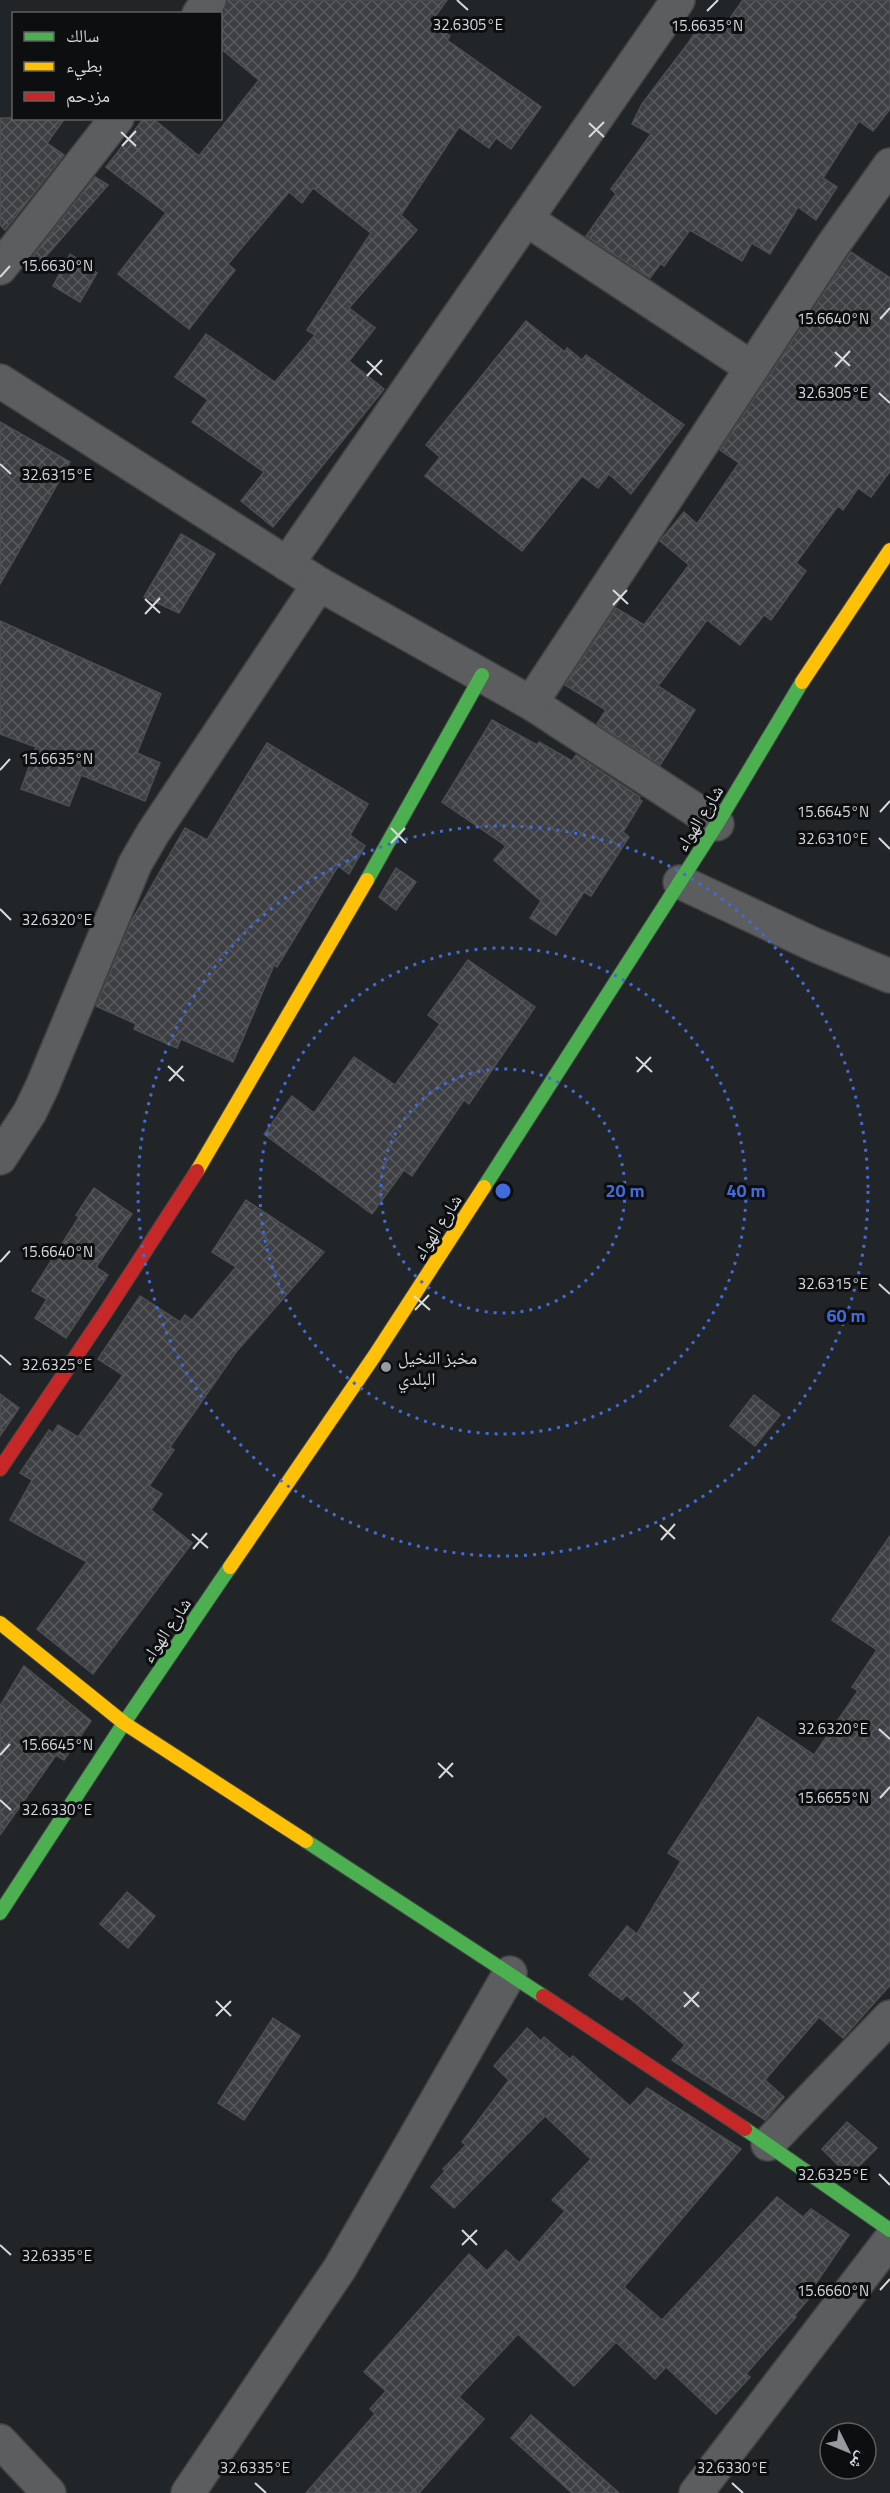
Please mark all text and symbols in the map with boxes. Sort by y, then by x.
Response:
legend [12,12,222,120]
text: 32.6305°E [433,13,503,36]
text: 15.6635°N [671,14,743,37]
text: سالك [66,22,99,49]
text: بطيء [66,52,103,81]
text: مزدحم [66,82,110,109]
text: 15.6630°N [21,254,93,277]
text: 15.6640°N [797,307,869,330]
text: 32.6305°E [798,381,868,404]
text: 32.6315°E [22,463,92,486]
text: 15.6635°N [21,747,93,770]
street label: شارع الهواء [668,780,730,856]
text: 15.6645°N [797,800,869,823]
text: 32.6310°E [798,827,868,850]
text: 32.6320°E [22,908,92,931]
text: 20 m [605,1177,645,1204]
text: 40 m [726,1177,766,1204]
centre of rings [493,1181,513,1201]
street label: شارع الهواء [406,1189,468,1265]
text: 15.6640°N [21,1240,93,1263]
text: 32.6315°E [798,1272,868,1295]
text: 60 m [826,1302,866,1329]
place label: مخبز النخيل البلدي [398,1344,477,1393]
text: 32.6325°E [22,1353,92,1376]
marker: مخبز النخيل البلدي [379,1360,393,1374]
street label: شارع الهواء [134,1592,198,1668]
text: 32.6320°E [798,1717,868,1740]
text: 15.6645°N [21,1733,93,1756]
text: 15.6655°N [797,1786,869,1809]
text: 32.6330°E [22,1798,92,1821]
text: 32.6325°E [798,2163,868,2186]
text: 32.6335°E [22,2244,92,2267]
text: 15.6660°N [797,2279,869,2302]
north arrow [818,2421,878,2481]
text: ش [844,2447,874,2476]
text: 32.6335°E [220,2456,290,2479]
text: 32.6330°E [697,2456,767,2479]

